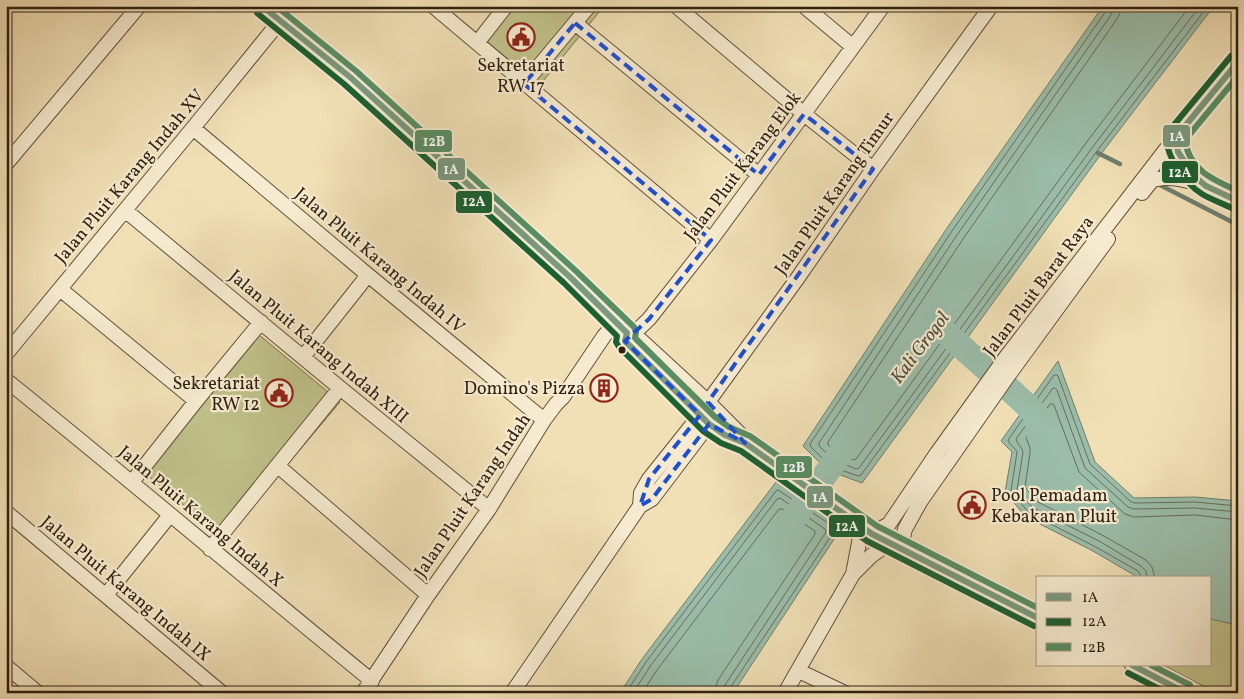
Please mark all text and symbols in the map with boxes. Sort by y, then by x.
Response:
public building icon: Sekretariat RW 17 [506,22,536,52]
place label: Sekretariat RW 17 [477,54,565,100]
street label: Jalan Pluit Karang Indah XV [50,84,211,270]
street label: Jalan Pluit Karang Elok [679,87,808,247]
street label: Jalan Pluit Karang Timur [769,107,901,281]
line badge: 1A [1162,124,1191,148]
text: 1A [1169,128,1185,147]
line badge: 12B [414,129,453,153]
text: 12B [423,133,445,152]
line badge: 1A [437,157,466,181]
line badge: 12A [1161,160,1199,184]
text: 1A [443,161,459,180]
text: 12A [1169,164,1191,183]
street label: Jalan Pluit Karang Indah IV [288,182,470,340]
line badge: 12A [455,190,493,214]
text: 12A [463,193,485,212]
street label: Jalan Pluit Barat Raya [978,211,1101,363]
street label: Jalan Pluit Karang Indah XIII [223,264,413,430]
water label: Kali Grogol [885,307,956,390]
unlabelled marker [617,345,627,355]
place label: Sekretariat RW 12 [172,372,260,418]
building icon: Domino's Pizza [589,373,619,403]
place label: Domino's Pizza [464,377,585,402]
public building icon: Sekretariat RW 12 [264,378,294,408]
street label: Jalan Pluit Karang Indah [409,409,538,583]
street label: Jalan Pluit Karang Indah X [112,440,288,594]
line badge: 12B [775,455,813,479]
text: 12B [783,459,805,478]
place label: Pool Pemadam Kebakaran Pluit [991,484,1117,530]
line badge: 1A [806,485,834,509]
text: 1A [812,489,828,508]
public building icon: Pool Pemadam Kebakaran Pluit [957,490,987,520]
street label: Jalan Pluit Karang Indah IX [35,510,215,668]
line badge: 12A [828,514,866,538]
text: 12A [836,518,858,537]
legend [1036,576,1212,666]
text: 1A [1082,588,1099,609]
text: 12A [1082,612,1107,633]
text: 12B [1082,638,1105,659]

